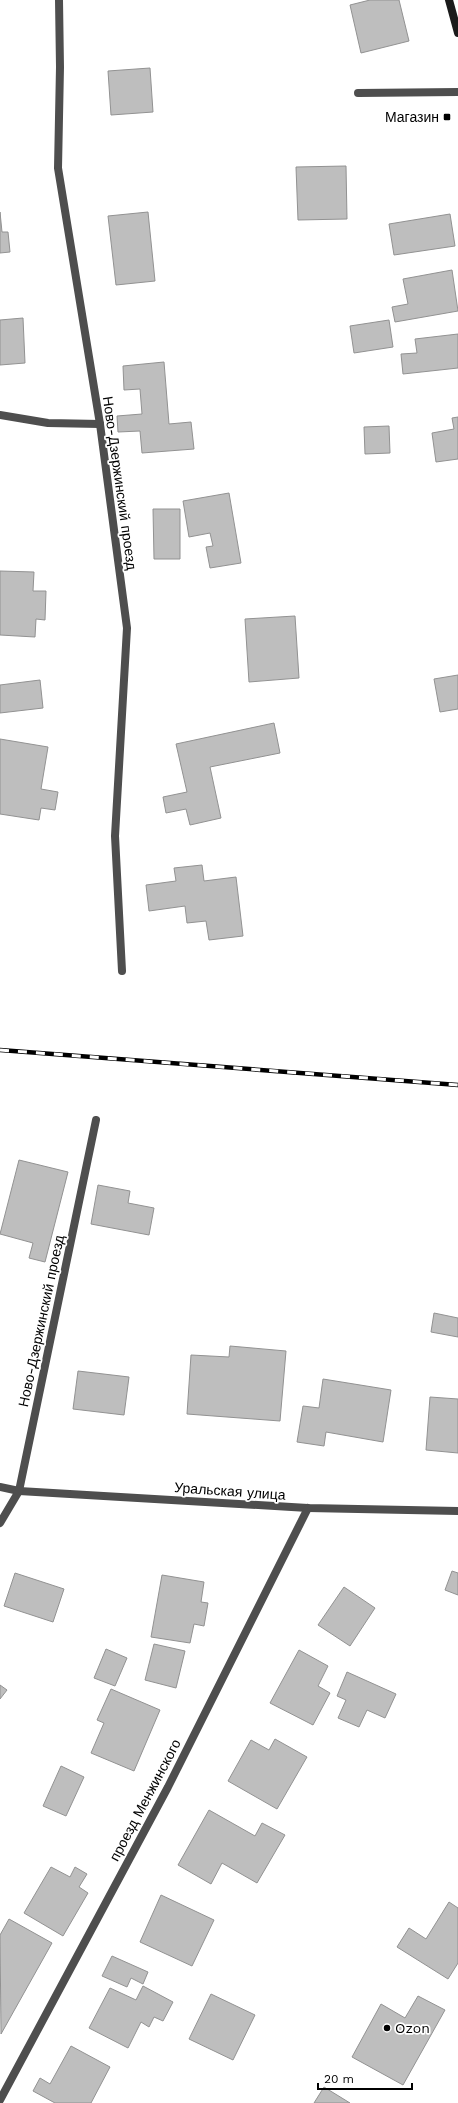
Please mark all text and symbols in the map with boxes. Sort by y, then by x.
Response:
place label: Магазин [385,109,439,125]
marker: Магазин [442,112,452,122]
street label: Ново-Дзержинский проезд [100,395,140,571]
street label: Ново-Дзержинский проезд [15,1234,67,1408]
street label: Уральская улица [174,1479,286,1503]
street label: проезд Менжинского [106,1736,184,1864]
place label: Ozon [395,2020,430,2036]
marker: Ozon [382,2023,392,2033]
scale bar [318,2065,412,2091]
text: 20 m [324,2072,354,2086]

